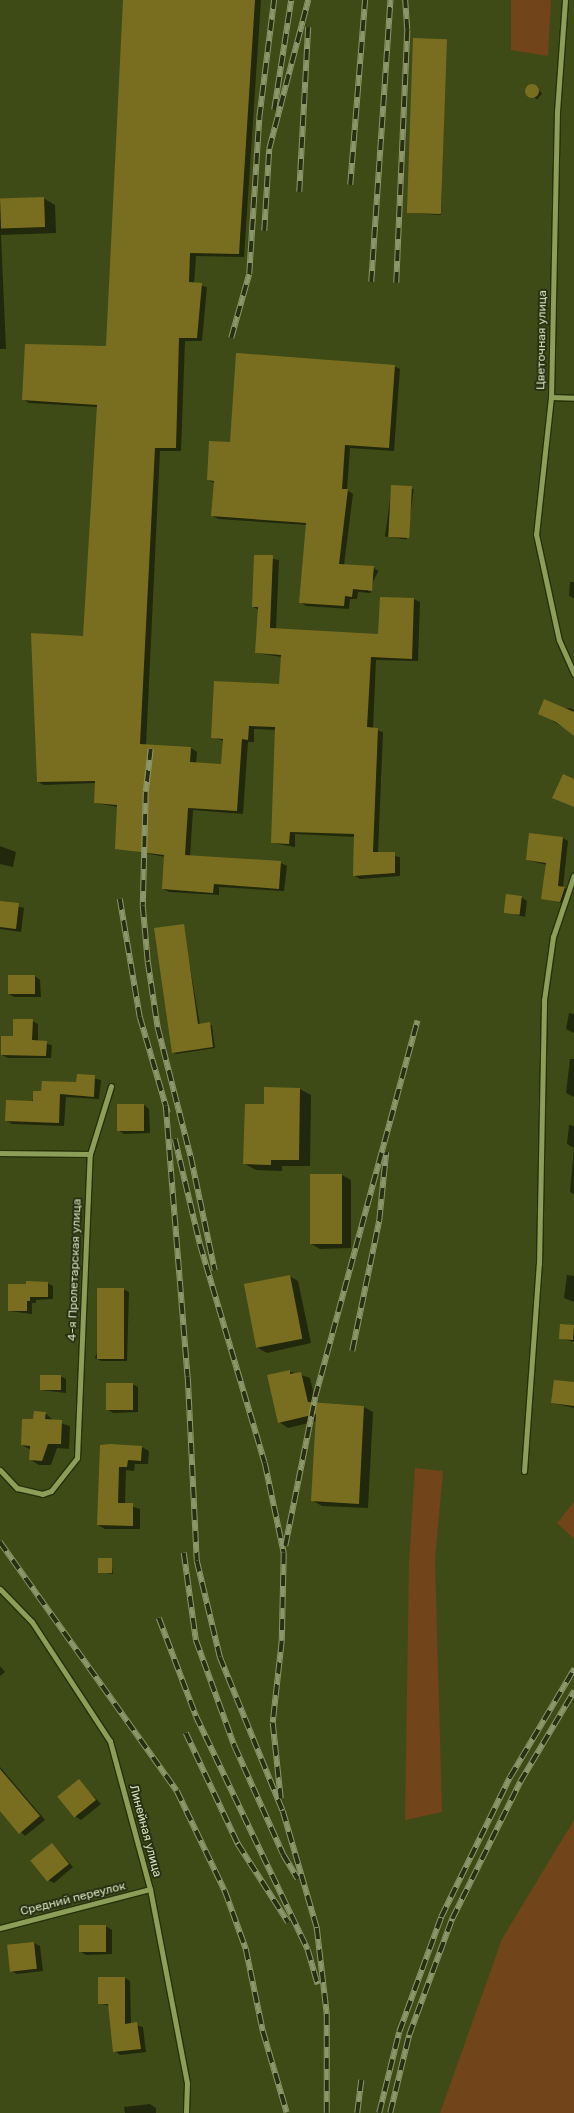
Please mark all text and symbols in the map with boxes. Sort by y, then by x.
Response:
street label: Цветочная улица [534,290,550,390]
street label: 4-я Пролетарская улица [65,1199,85,1341]
street label: Линейная улица [126,1783,164,1879]
street label: Средний переулок [19,1879,127,1919]

